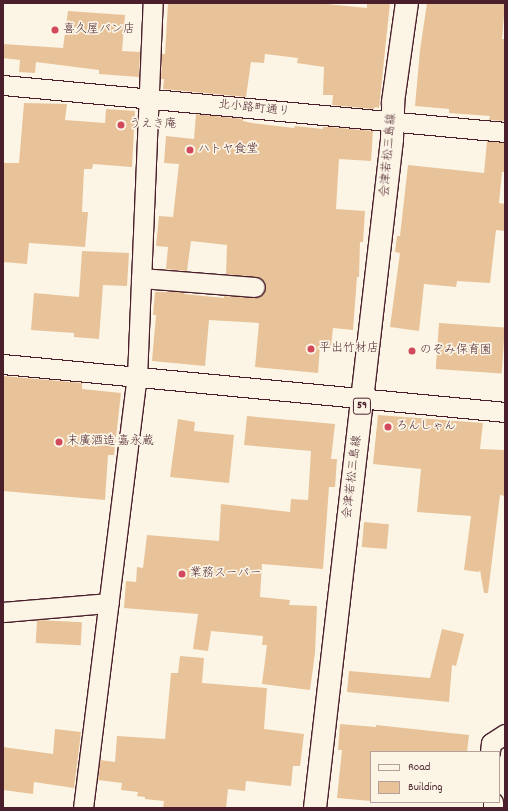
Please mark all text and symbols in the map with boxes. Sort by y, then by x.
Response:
place label: 喜久屋パン店 [63,23,135,37]
marker: 喜久屋パン店 [50,25,60,35]
street label: 北小路町通り [217,98,291,120]
street label: 会津若松三島線 [378,113,400,197]
place label: うえき庵 [129,118,177,132]
marker: うえき庵 [116,120,126,130]
place label: ハトヤ食堂 [198,143,258,157]
marker: ハトヤ食堂 [185,145,195,155]
place label: 平出竹材店 [319,342,379,356]
marker: 平出竹材店 [306,344,316,354]
place label: のぞみ保育園 [420,344,492,358]
marker: のぞみ保育園 [407,346,417,356]
road number: 59 [352,397,372,415]
place label: ろんしゃん [396,420,456,434]
marker: ろんしゃん [383,422,393,432]
street label: 会津若松三島線 [341,434,365,520]
place label: 末廣酒造 嘉永蔵 [67,435,154,449]
marker: 末廣酒造 嘉永蔵 [54,437,64,447]
place label: 業務スーパー [190,567,262,581]
marker: 業務スーパー [177,569,187,579]
legend [370,751,500,803]
text: Road [408,759,430,776]
text: Building [408,779,443,796]

